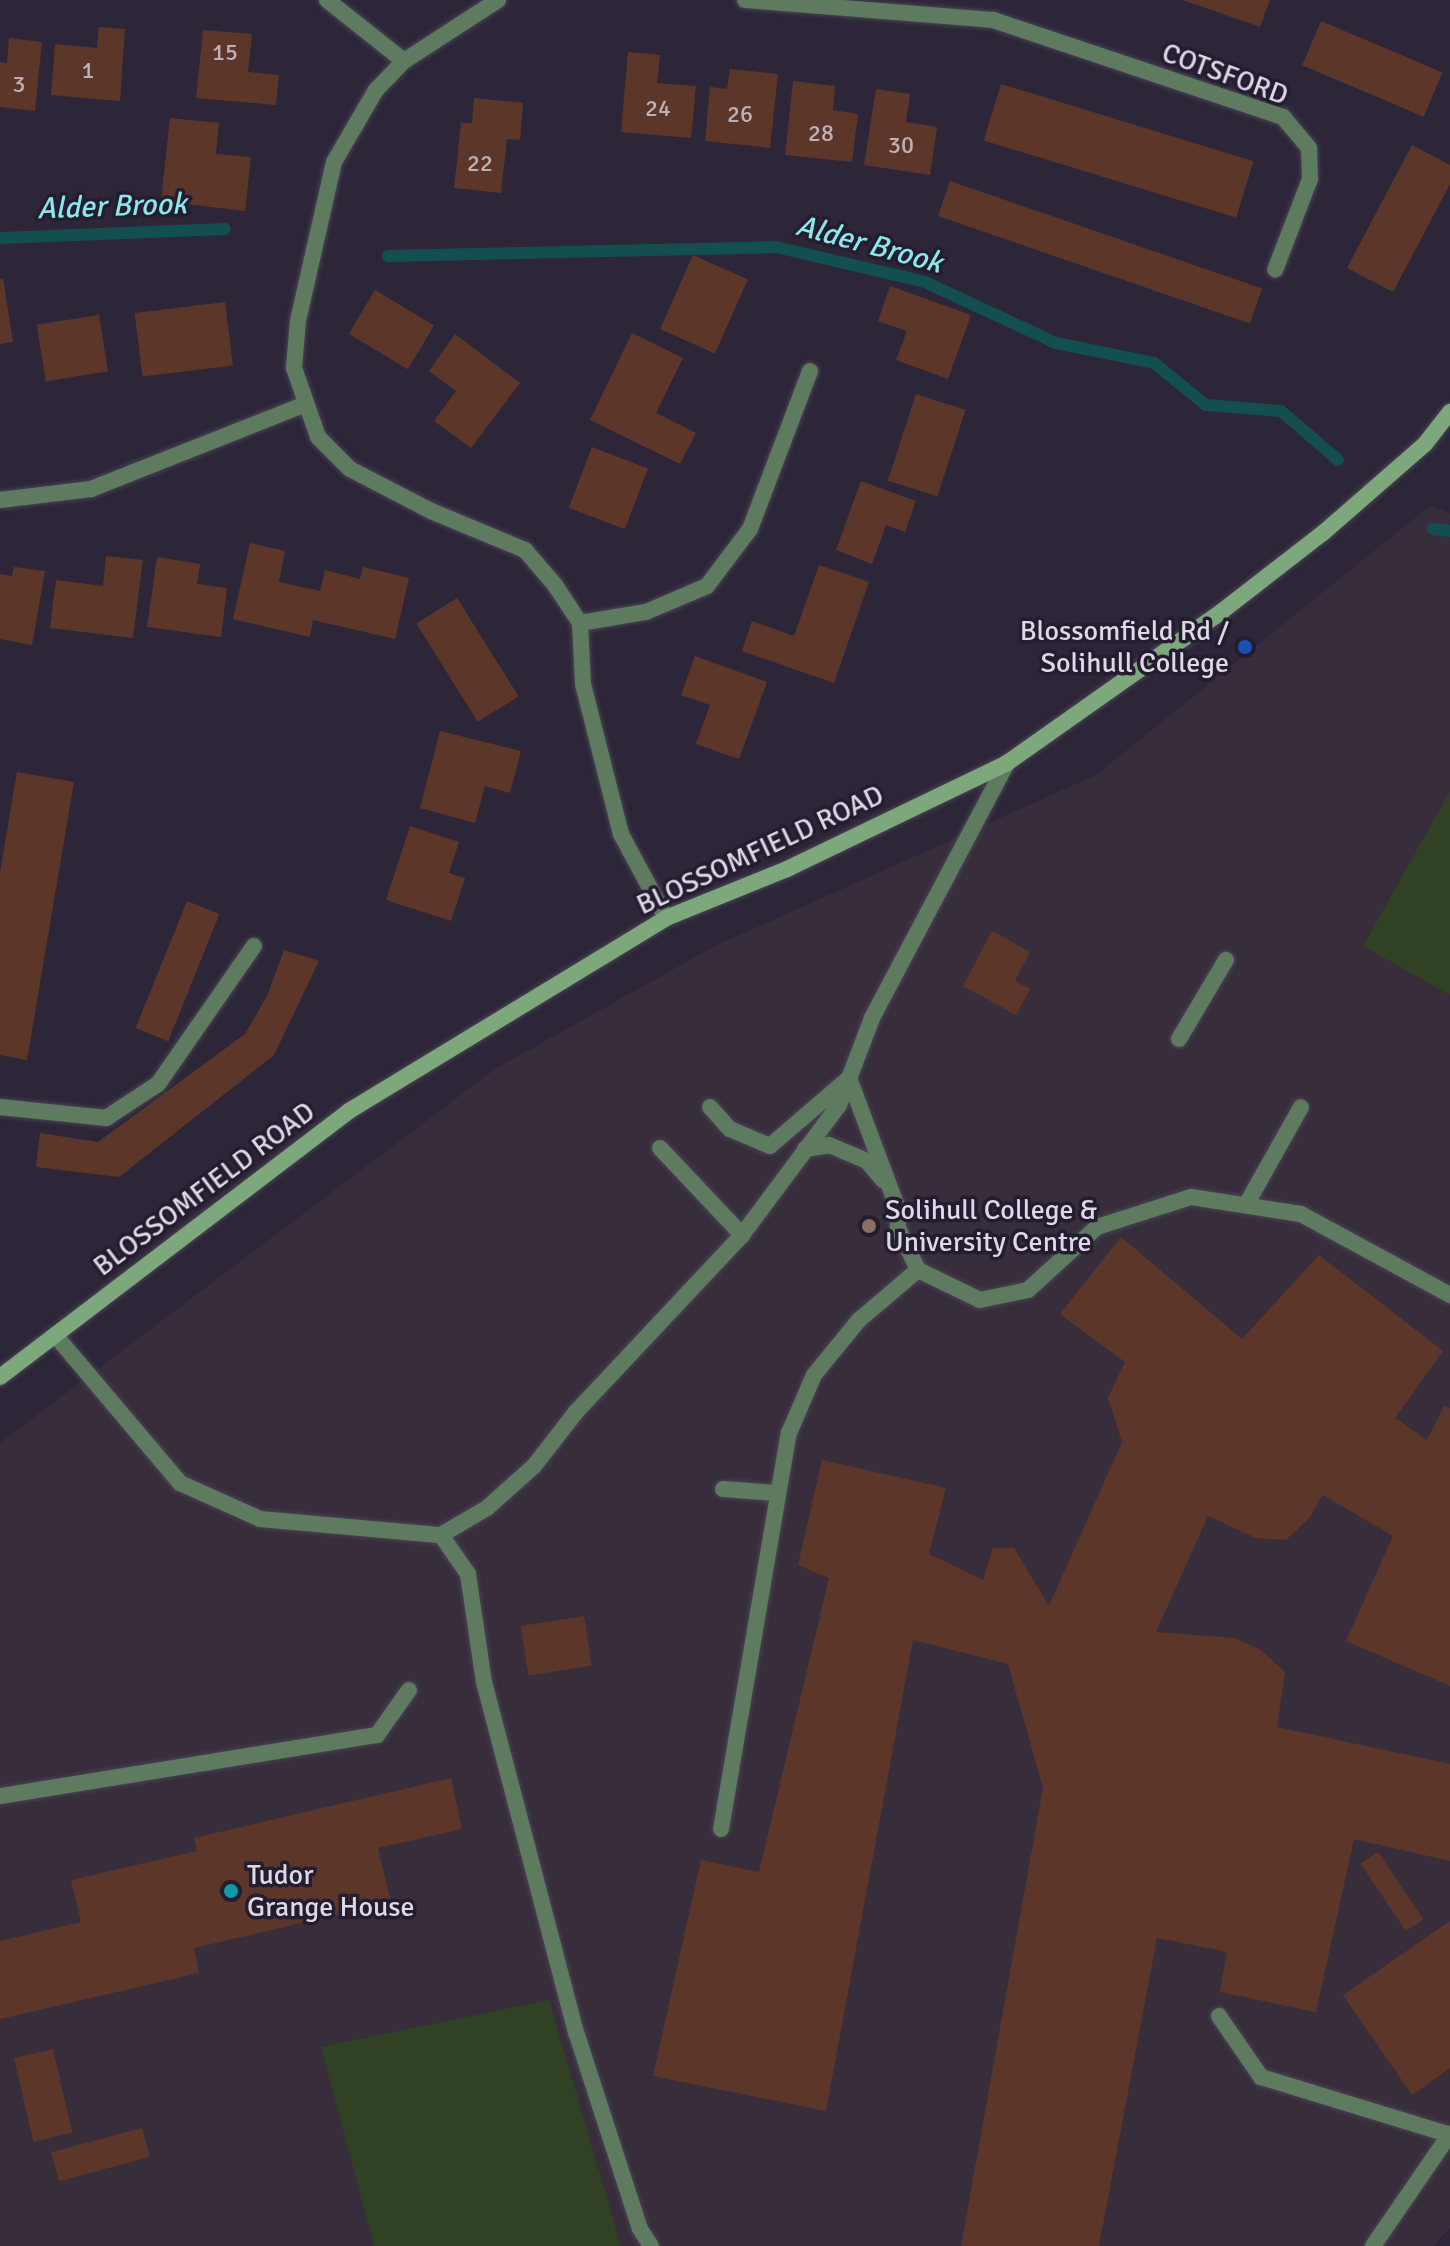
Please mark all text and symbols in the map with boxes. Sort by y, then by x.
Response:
street label: COTSFORD [1157,36,1293,112]
house number: 15 [212,39,238,67]
house number: 1 [82,57,94,85]
house number: 3 [13,71,25,99]
house number: 24 [645,95,671,123]
house number: 26 [727,101,753,129]
house number: 28 [808,120,834,148]
house number: 30 [888,132,914,160]
house number: 22 [467,150,493,178]
water label: Alder Brook [37,186,187,228]
water label: Alder Brook [792,208,946,282]
place label: Blossomfield Rd / Solihull College [1020,614,1229,680]
marker: Blossomfield Rd / Solihull College [1236,638,1254,656]
street label: BLOSSOMFIELD ROAD [631,778,889,922]
street label: BLOSSOMFIELD ROAD [87,1095,321,1283]
place label: Solihull College & University Centre [885,1193,1097,1259]
marker: Solihull College & University Centre [860,1217,878,1235]
place label: Tudor Grange House [247,1858,415,1924]
marker: Tudor Grange House [222,1882,240,1900]

